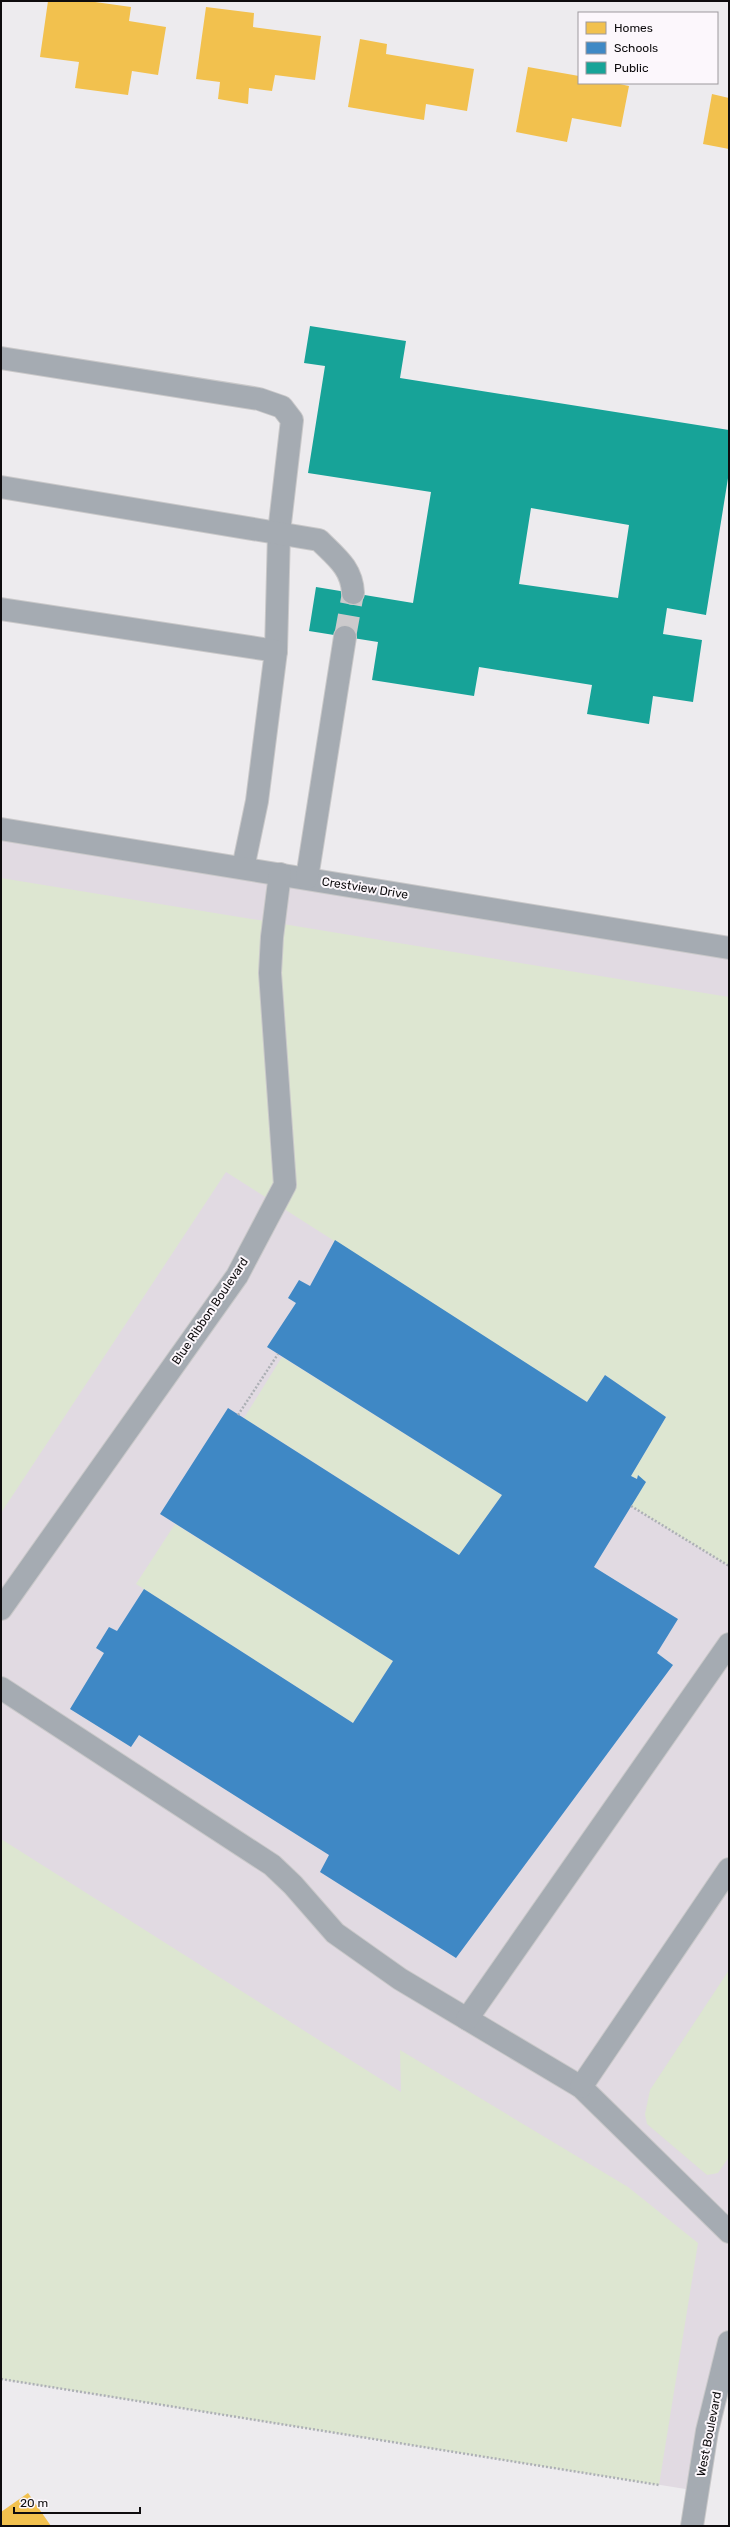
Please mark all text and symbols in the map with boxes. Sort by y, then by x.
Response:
legend [578,12,718,84]
text: Homes [614,21,653,35]
text: Schools [614,41,658,55]
text: Public [614,61,649,75]
street label: Crestview Drive [321,874,409,902]
street label: Blue Ribbon Boulevard [169,1255,251,1367]
street label: West Boulevard [694,2390,724,2478]
scale bar [14,2489,140,2515]
text: 20 m [20,2496,48,2510]

